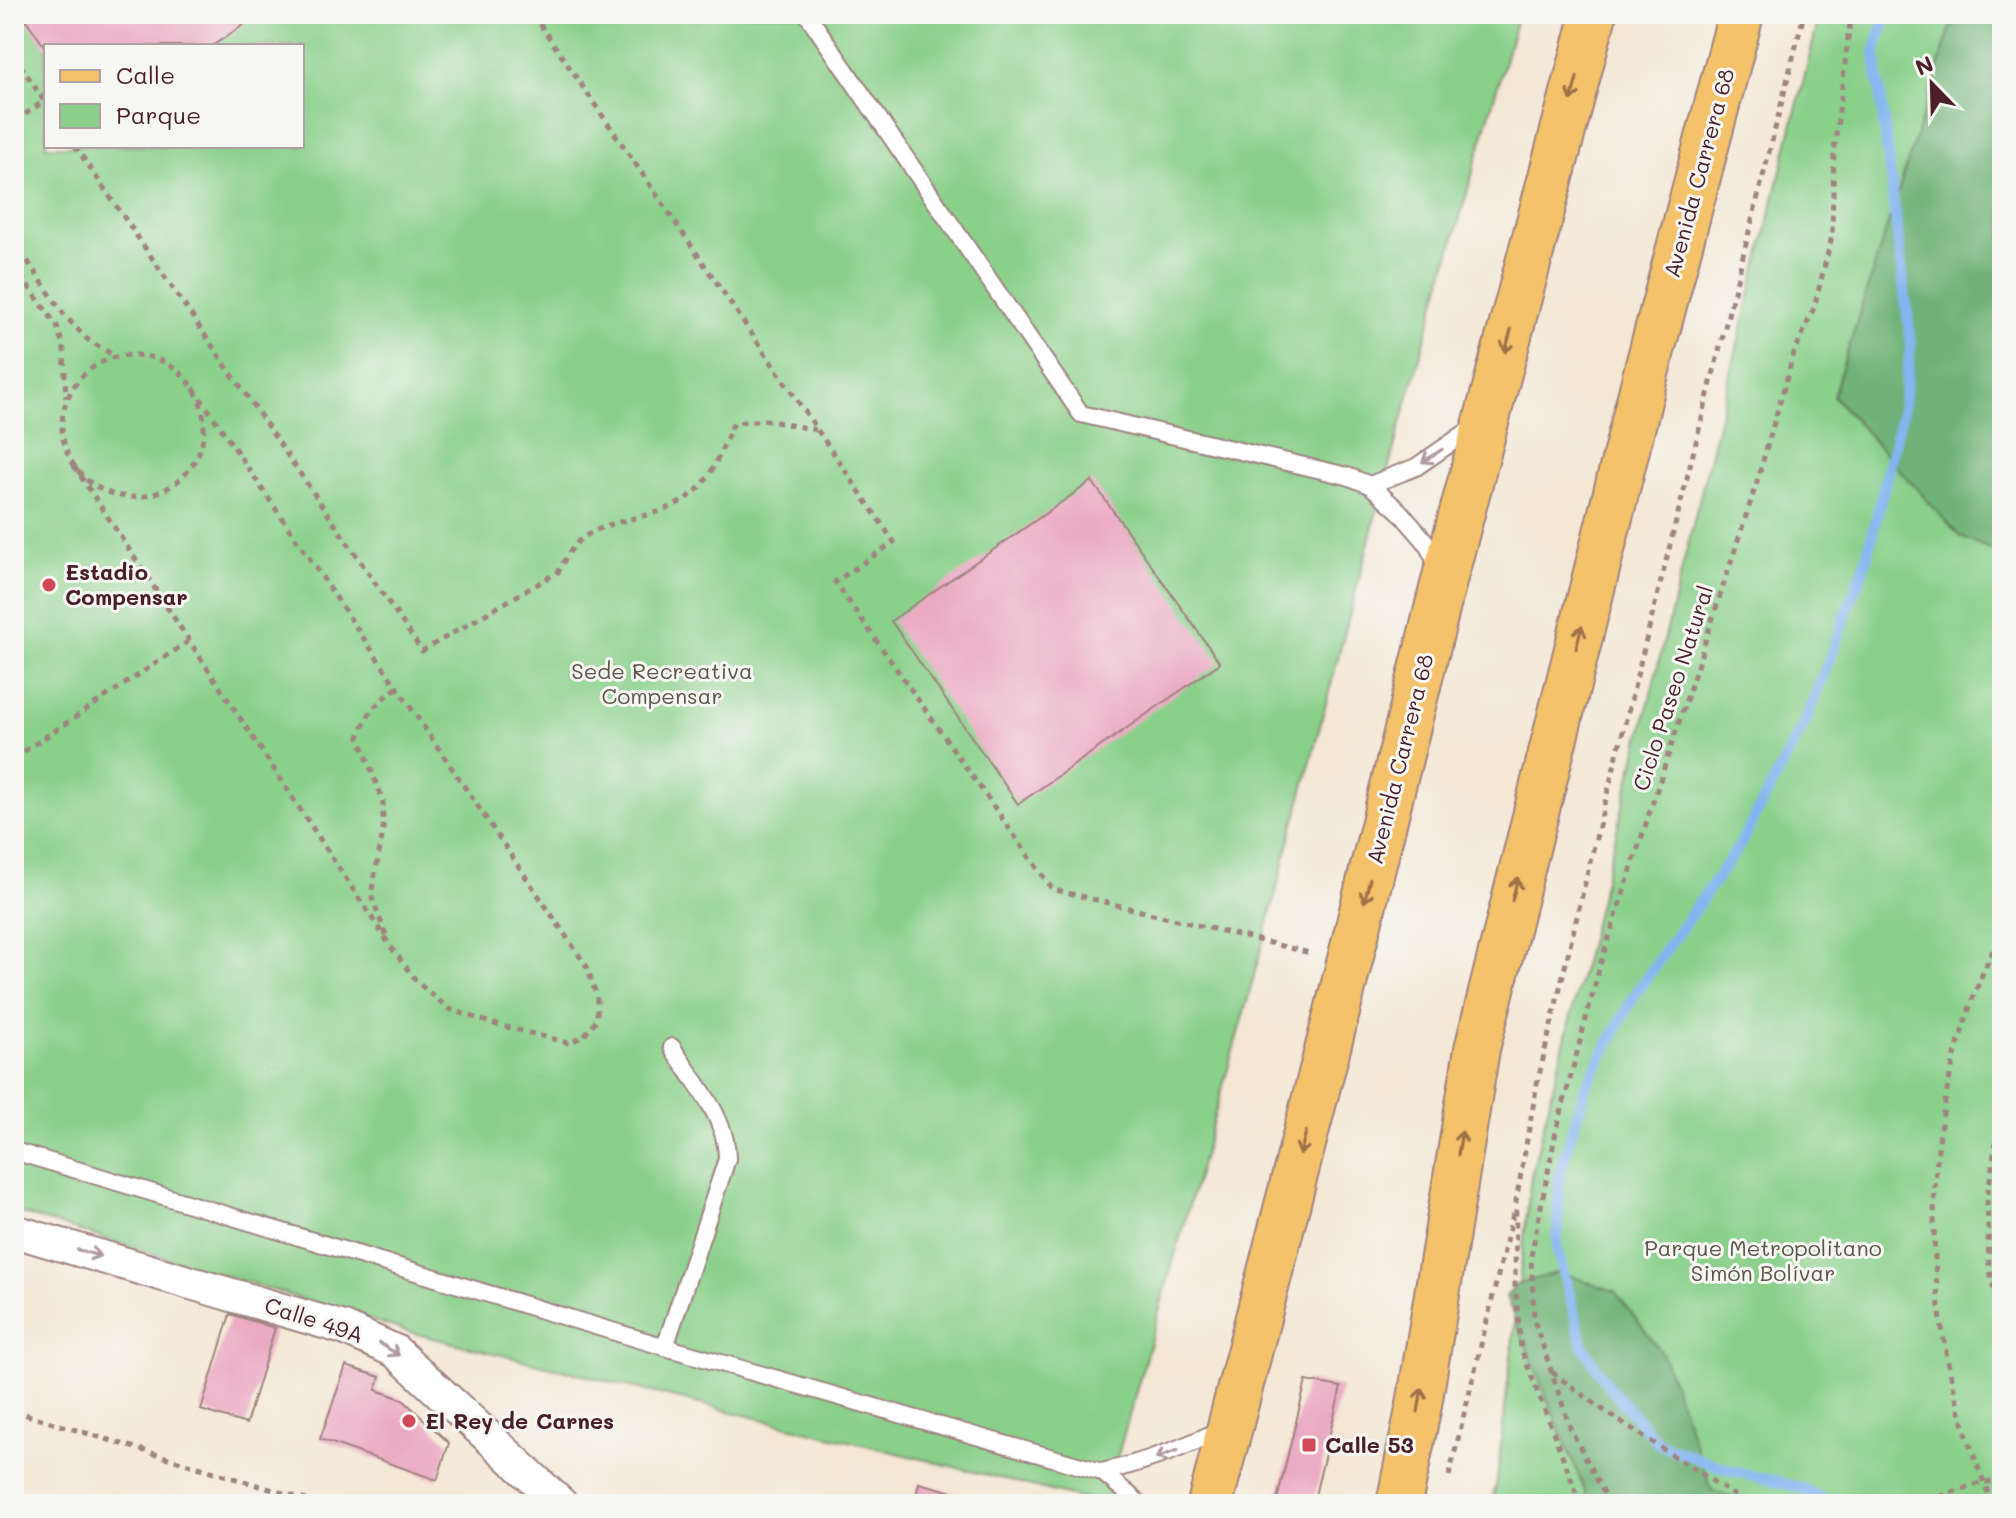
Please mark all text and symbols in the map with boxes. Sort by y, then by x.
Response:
legend [44,44,304,148]
north arrow [1892,44,1972,124]
text: N [1911,49,1937,82]
text: Calle [116,59,175,90]
street label: Avenida Carrera 68 [1657,65,1740,281]
one-way arrow [1565,76,1580,102]
text: Parque [116,99,201,130]
one-way arrow [1499,327,1514,353]
one-way arrow [1421,449,1444,465]
place label: Estadio Compensar [65,557,188,611]
marker: Estadio Compensar [40,576,58,594]
street label: Ciclo Paseo Natural [1626,581,1719,794]
one-way arrow [1572,625,1587,651]
street label: Avenida Carrera 68 [1359,651,1440,867]
park label: Sede Recreativa Compensar [571,656,753,710]
one-way arrow [1508,877,1523,903]
one-way arrow [1359,878,1374,904]
one-way arrow [1295,1130,1310,1156]
one-way arrow [1453,1131,1468,1156]
park label: Parque Metropolitano Simón Bolívar [1644,1233,1882,1287]
one-way arrow [75,1246,101,1261]
street label: Calle 49A [261,1290,367,1349]
one-way arrow [377,1341,400,1357]
one-way arrow [1413,1388,1428,1413]
place label: El Rey de Carnes [425,1406,614,1435]
marker: El Rey de Carnes [400,1412,418,1430]
place label: Calle 53 [1325,1430,1414,1459]
marker: Calle 53 [1300,1436,1318,1454]
one-way arrow [1156,1448,1180,1462]

